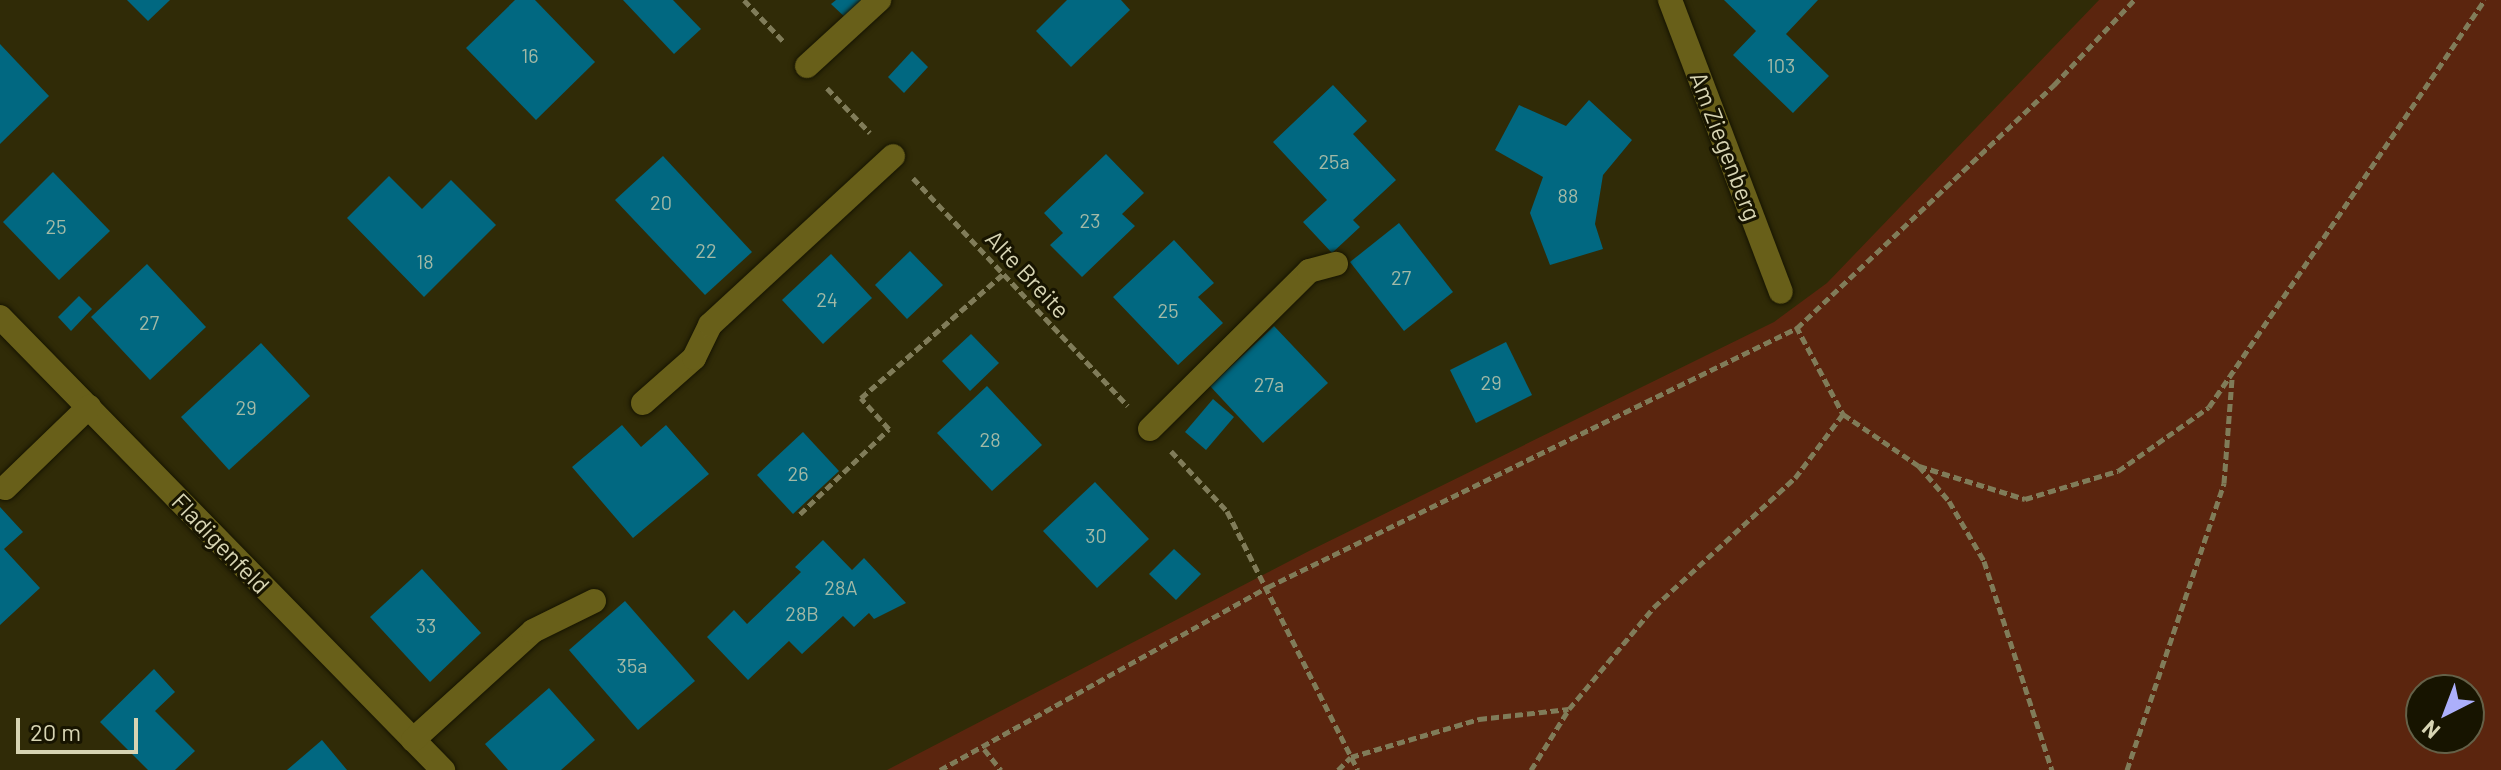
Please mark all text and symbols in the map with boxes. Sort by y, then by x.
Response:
house number: 16 [521,43,539,67]
house number: 103 [1767,53,1795,77]
street label: Am Ziegenberg [1684,68,1768,224]
house number: 25a [1318,149,1350,173]
house number: 88 [1558,183,1578,207]
house number: 20 [650,190,672,214]
house number: 23 [1080,208,1100,232]
house number: 25 [46,214,66,238]
street label: Alte Breite [980,224,1076,324]
house number: 22 [695,238,717,262]
house number: 18 [416,249,434,273]
house number: 27 [1391,265,1411,289]
house number: 24 [816,287,838,311]
house number: 25 [1158,298,1178,322]
house number: 27 [139,310,159,334]
house number: 29 [1480,370,1502,394]
house number: 27a [1254,372,1284,396]
house number: 29 [235,395,257,419]
house number: 28 [979,427,1001,451]
house number: 26 [787,461,809,485]
street label: Fladigenfeld [166,487,276,599]
house number: 30 [1085,523,1107,547]
house number: 28A [824,575,858,599]
house number: 28B [785,601,819,625]
house number: 33 [416,613,436,637]
house number: 35a [617,653,647,677]
north arrow [2405,674,2485,754]
scale bar [20,702,142,752]
text: N [2416,716,2444,745]
text: 20 m [30,717,81,746]

